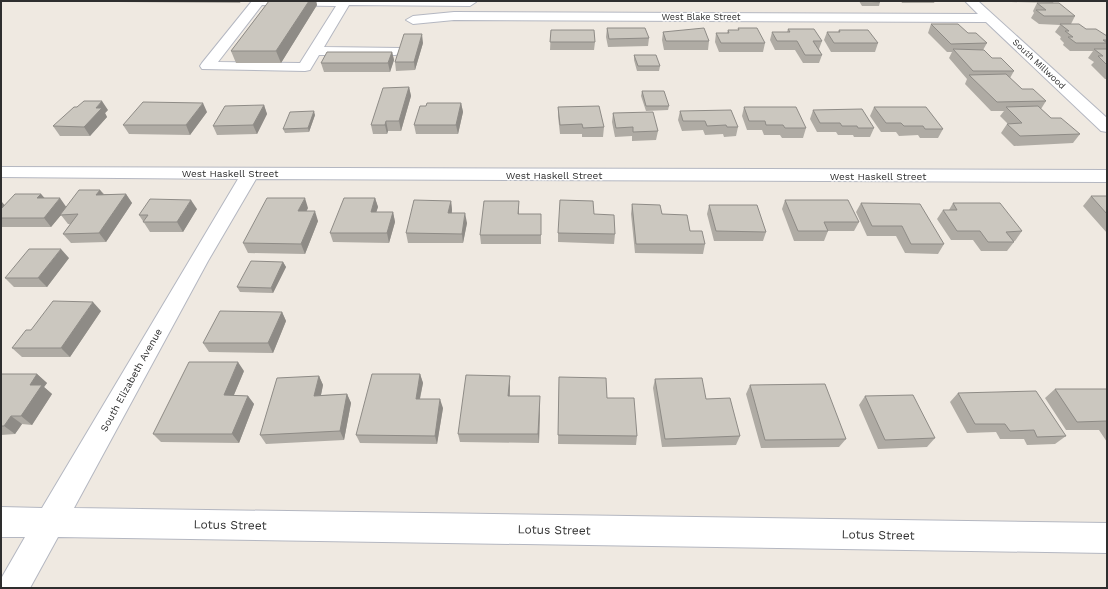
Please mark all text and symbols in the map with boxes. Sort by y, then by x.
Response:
street label: West Blake Street [661,12,741,22]
street label: South Millwood [1011,37,1067,91]
street label: West Haskell Street [182,168,279,179]
street label: West Haskell Street [506,170,603,181]
street label: West Haskell Street [830,171,927,182]
street label: South Elizabeth Avenue [98,326,164,433]
street label: Lotus Street [193,517,267,533]
street label: Lotus Street [517,522,591,538]
street label: Lotus Street [841,527,915,543]

